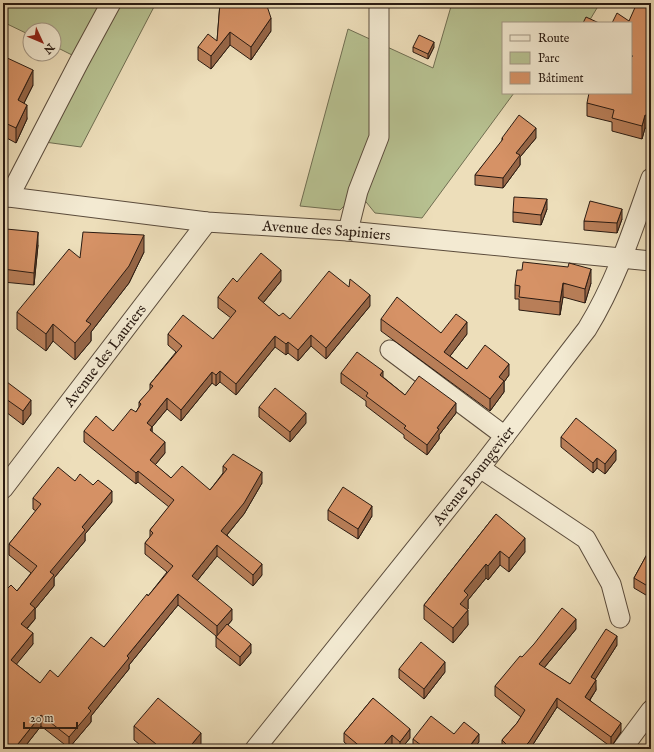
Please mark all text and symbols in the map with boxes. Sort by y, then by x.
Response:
north arrow [22,22,62,62]
legend [502,22,632,94]
text: Route [538,31,570,46]
text: N [40,39,58,57]
text: Parc [538,51,560,66]
text: Bâtiment [538,71,584,86]
street label: Avenue des Sapiniers [261,216,391,245]
street label: Avenue des Lauriers [59,300,151,412]
street label: Avenue Boungevier [428,422,519,530]
scale bar [24,704,77,730]
text: 20 m [30,711,53,726]

